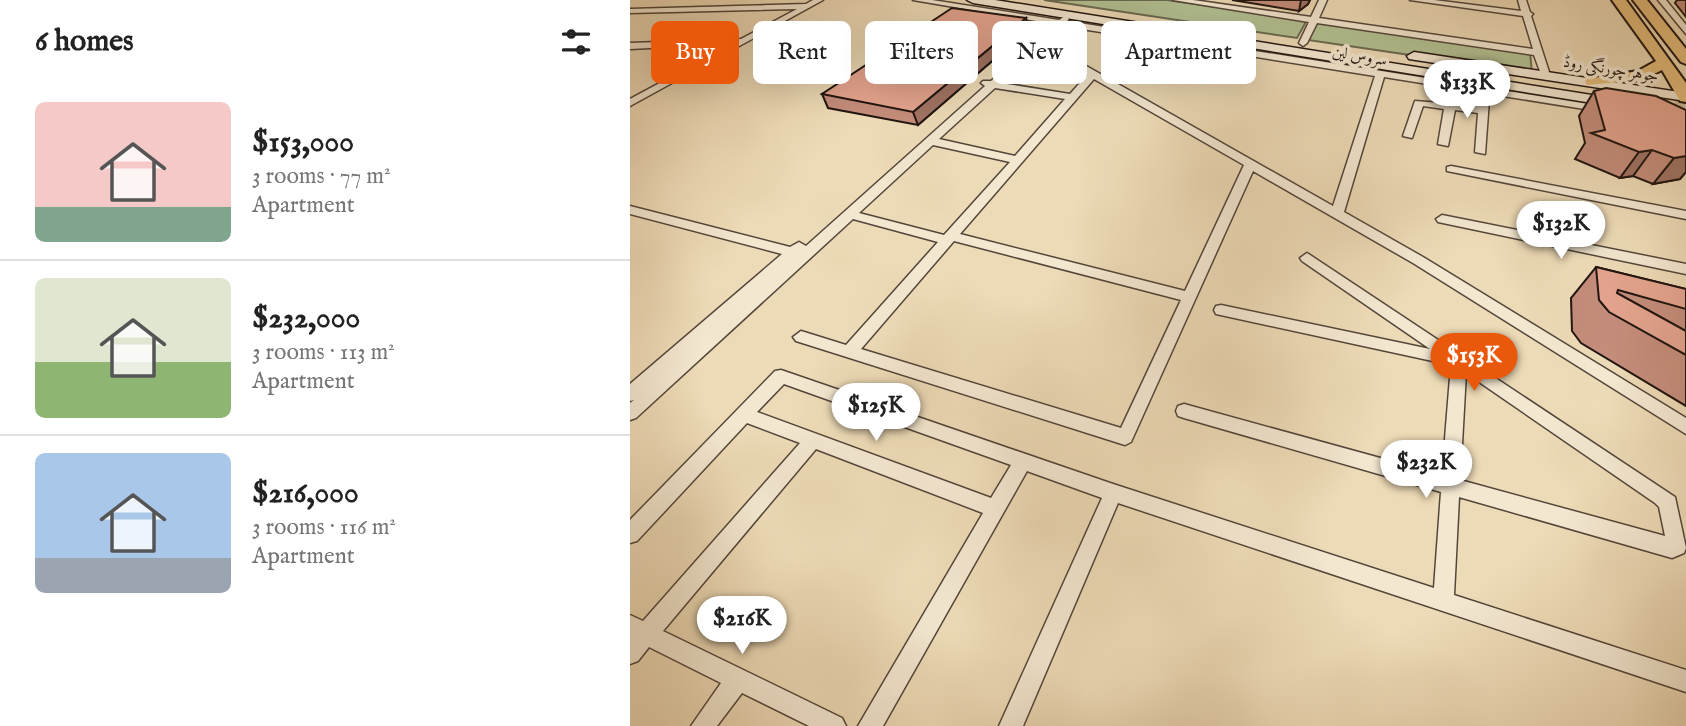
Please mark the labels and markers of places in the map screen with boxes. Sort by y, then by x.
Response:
pin: $133K [1418,60,1516,120]
pin: $132K [1512,202,1610,261]
pin: $153K [1425,334,1523,393]
pin: $125K [827,384,925,443]
pin: $232K [1377,440,1475,500]
pin: $216K [693,596,791,656]

